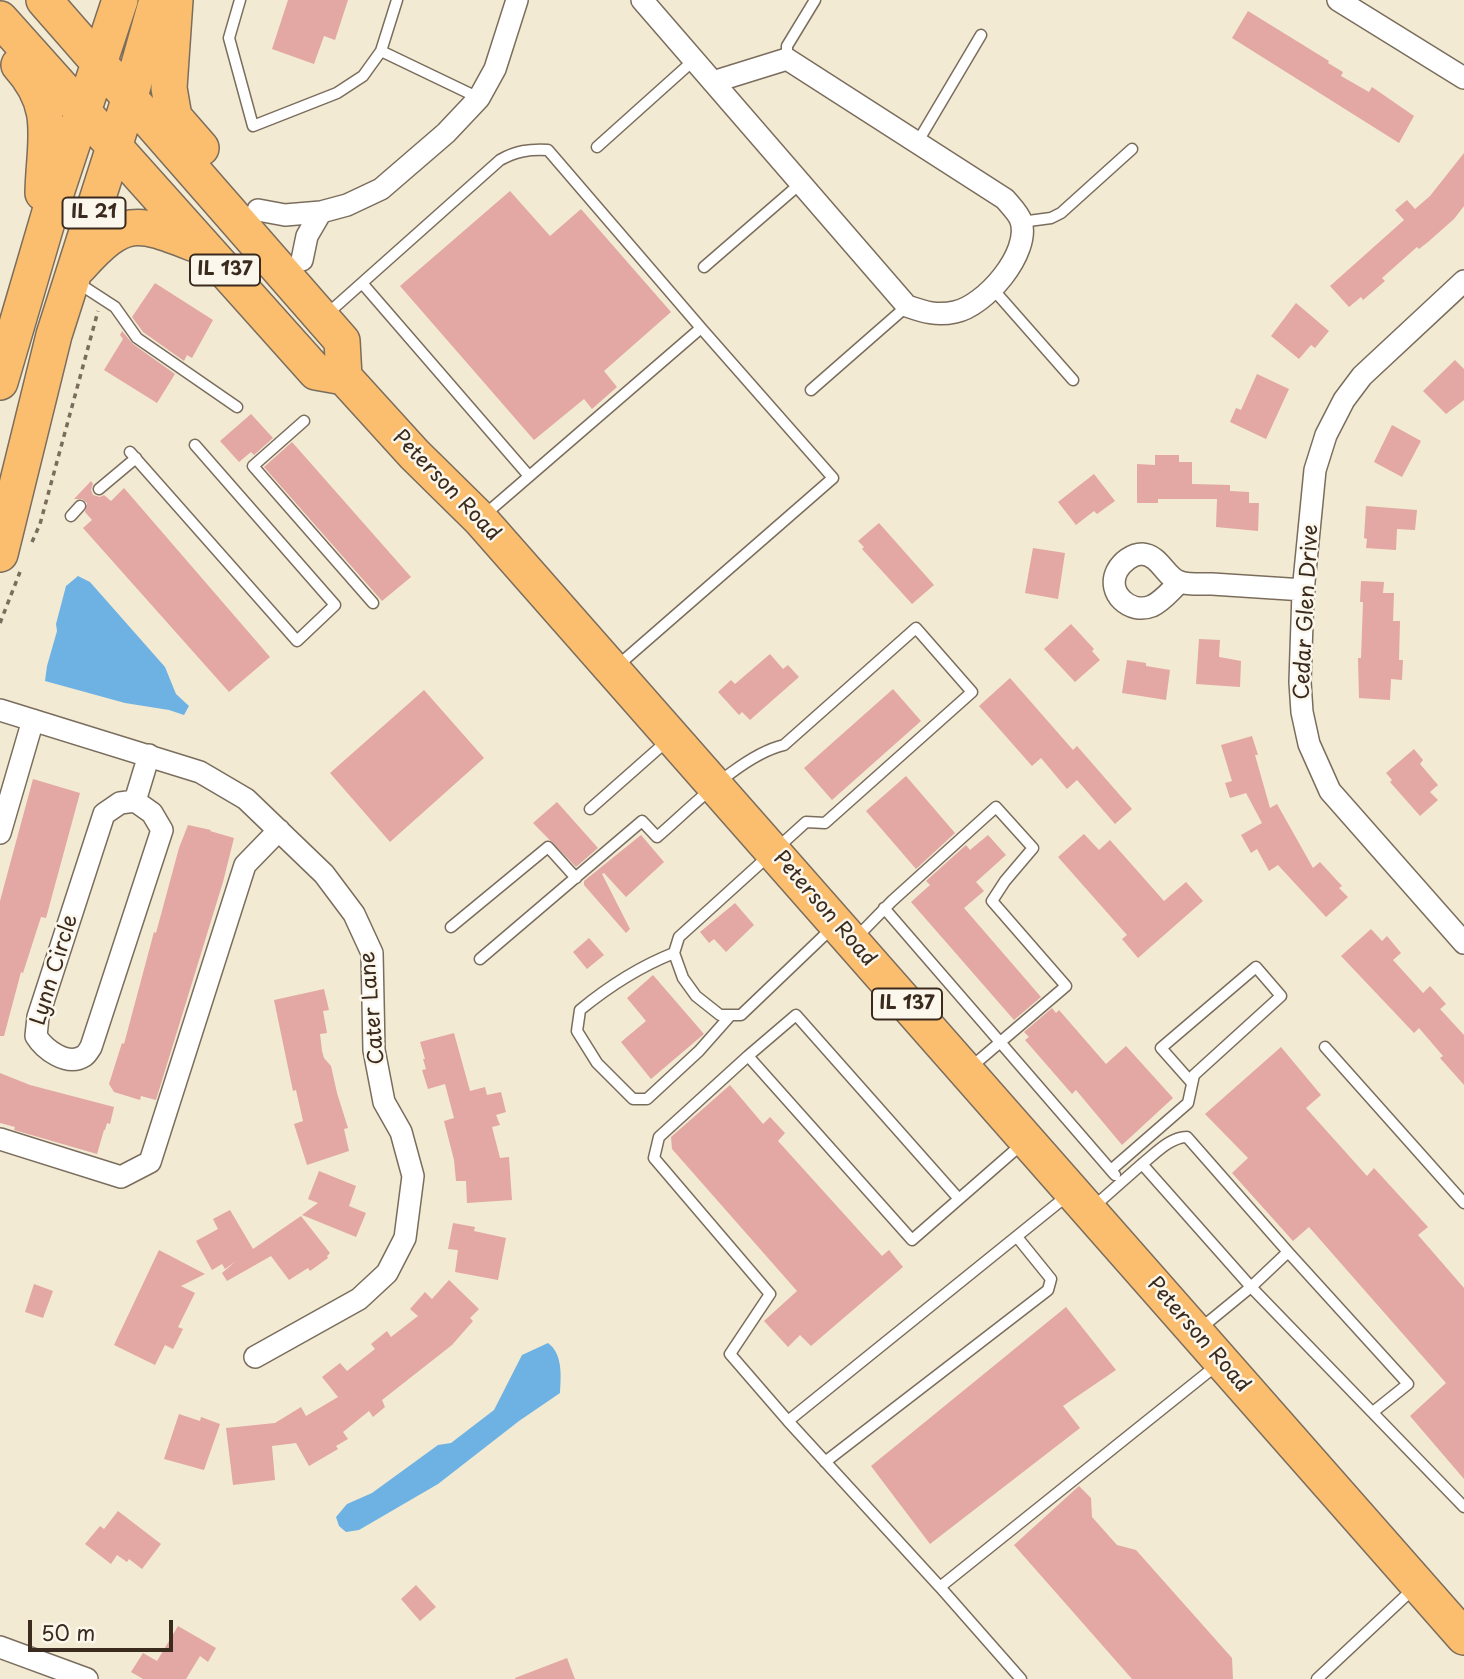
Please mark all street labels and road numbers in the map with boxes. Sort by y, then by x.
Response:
road number: IL 21 [62,197,126,228]
road number: IL 137 [190,254,260,286]
street label: Peterson Road [387,425,505,547]
street label: Cedar Glen Drive [1290,524,1324,700]
street label: Peterson Road [767,846,881,972]
street label: Lynn Circle [26,911,84,1029]
street label: Cater Lane [356,951,390,1065]
road number: IL 137 [872,988,942,1020]
street label: Peterson Road [1141,1272,1255,1398]

